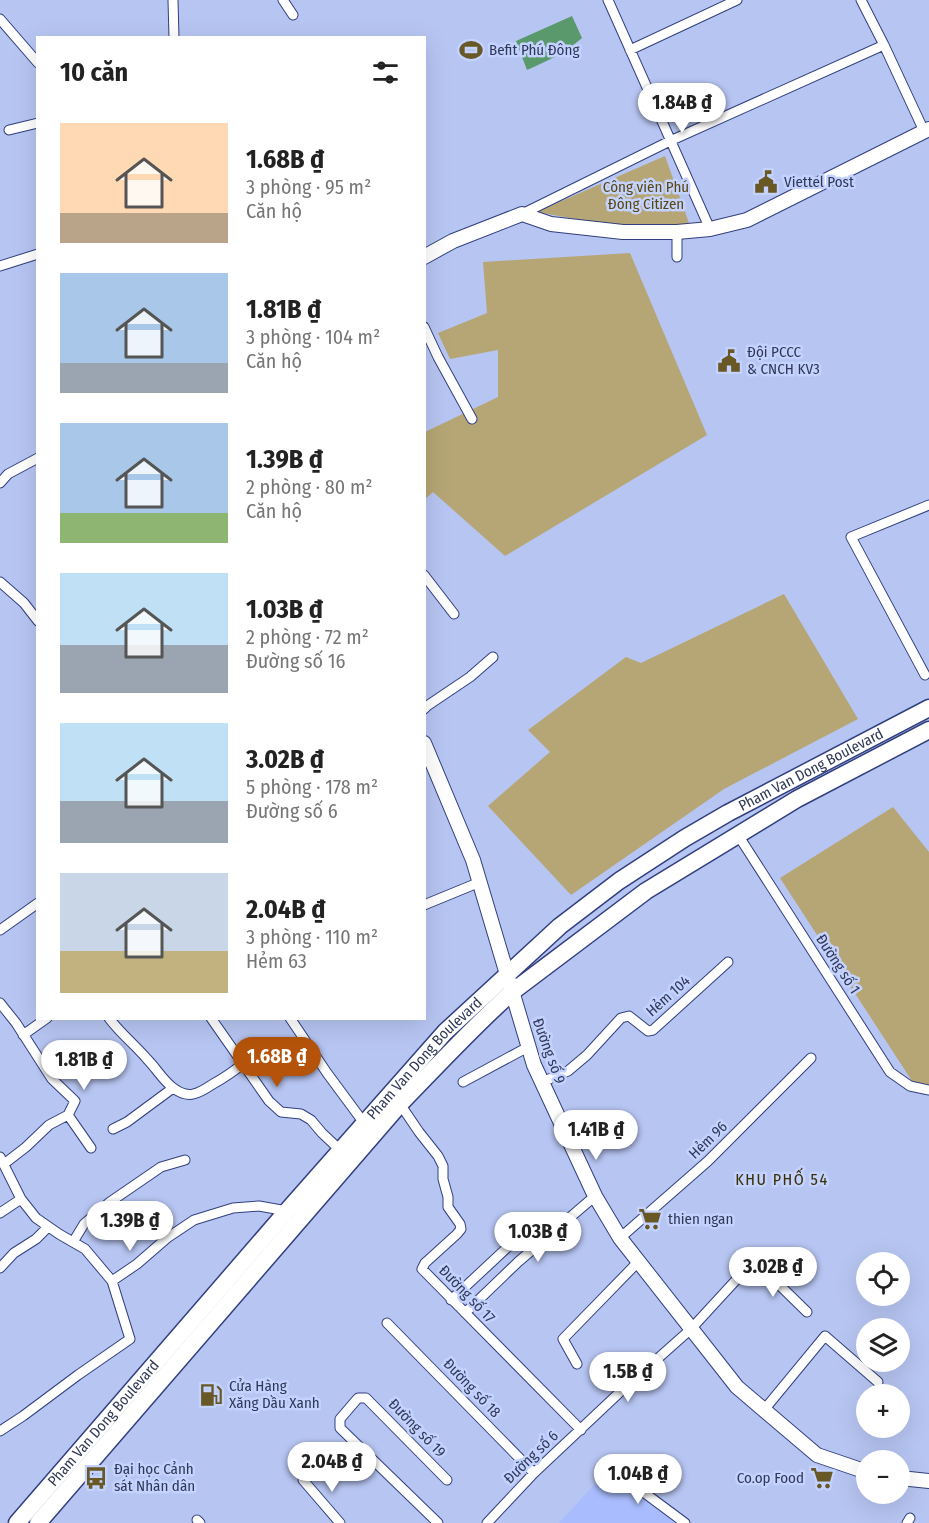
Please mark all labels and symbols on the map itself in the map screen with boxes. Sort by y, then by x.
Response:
sports icon: Befit Phú Đông [458,37,484,63]
place label: Befit Phú Đông [489,41,579,59]
pin: 1.84B ₫ [627,83,737,134]
public building icon: Viettel Post [753,169,779,195]
place label: Viettel Post [784,173,854,191]
park label: Công viên Phú Đông Citizen [603,178,689,213]
place label: Đội PCCC & CNCH KV3 [747,343,820,378]
public building icon: Đội PCCC & CNCH KV3 [716,348,742,374]
street label: Pham Van Dong Boulevard [735,725,886,815]
street label: Đường số 1 [812,931,864,997]
street label: Hẻm 104 [642,972,694,1020]
street label: Pham Van Dong Boulevard [363,994,486,1123]
street label: Đường số 9 [529,1016,569,1086]
pin: 1.68B ₫ [222,1037,332,1088]
pin: 1.81B ₫ [29,1040,139,1091]
pin: 1.41B ₫ [541,1110,651,1161]
street label: Hẻm 96 [685,1117,731,1163]
district label: KHU PHỐ 54 [735,1167,829,1189]
pin: 1.39B ₫ [75,1201,185,1252]
supermarket icon: thien ngan [637,1206,663,1232]
place label: thien ngan [668,1210,733,1228]
pin: 1.03B ₫ [483,1212,593,1263]
pin: 3.02B ₫ [718,1247,828,1298]
street label: Đường số 17 [435,1261,499,1327]
pin: 1.5B ₫ [579,1352,677,1403]
street label: Đường số 18 [440,1355,504,1421]
street label: Pham Van Dong Boulevard [44,1357,163,1490]
place label: Cửa Hàng Xăng Dầu Xanh [229,1377,320,1412]
fuel station icon: Cửa Hàng Xăng Dầu Xanh [198,1382,224,1408]
street label: Đường số 19 [385,1395,449,1461]
street label: Đường số 6 [500,1427,562,1487]
pin: 2.04B ₫ [277,1442,387,1493]
pin: 1.04B ₫ [583,1454,693,1505]
place label: Đại học Cảnh sát Nhân dân [114,1460,195,1495]
bus stop icon: Đại học Cảnh sát Nhân dân [83,1465,109,1491]
supermarket icon: Co.op Food [809,1465,835,1491]
place label: Co.op Food [737,1469,804,1487]

